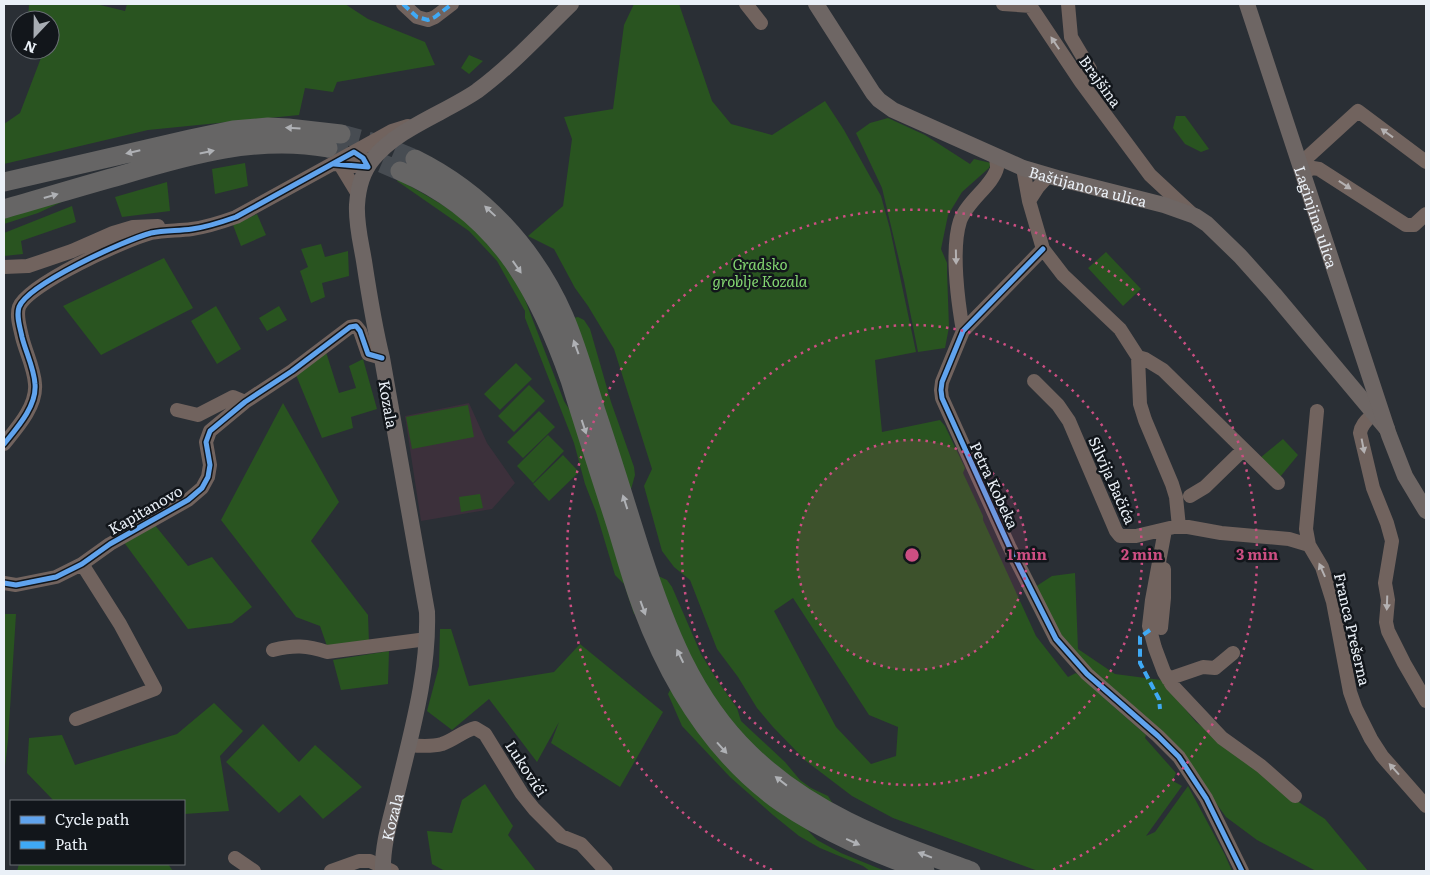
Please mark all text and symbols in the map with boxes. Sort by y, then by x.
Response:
north arrow [10,10,60,60]
text: N [20,36,39,59]
one-way arrow [1050,36,1060,50]
street label: Brajšina [1074,50,1128,112]
one-way arrow [285,124,301,132]
one-way arrow [1380,128,1394,138]
one-way arrow [125,148,140,156]
one-way arrow [199,148,215,156]
street label: Baštijanova ulica [1026,159,1151,212]
street label: Laginjina ulica [1289,163,1345,272]
one-way arrow [1338,181,1352,190]
one-way arrow [43,191,58,199]
one-way arrow [485,205,497,217]
one-way arrow [953,249,961,265]
park label: Gradsko groblje Kozala [713,252,808,292]
one-way arrow [512,260,522,274]
one-way arrow [572,339,580,354]
street label: Kozala [373,378,405,431]
one-way arrow [581,419,589,434]
street label: Silvija Bačića [1083,432,1143,528]
street label: Petra Kobeka [965,438,1026,533]
one-way arrow [1359,438,1367,454]
street label: Kapitanovo [104,478,187,540]
one-way arrow [621,494,629,509]
text: 1 min [1007,542,1048,565]
text: 2 min [1121,542,1164,565]
text: 3 min [1236,542,1279,565]
centre of rings [903,546,921,564]
one-way arrow [1318,563,1326,577]
street label: Franca Prešerna [1329,570,1377,689]
one-way arrow [1382,595,1390,611]
one-way arrow [640,600,647,615]
one-way arrow [676,649,684,663]
street label: Lukovići [500,735,554,801]
one-way arrow [716,742,727,754]
one-way arrow [1388,764,1400,776]
one-way arrow [775,776,788,787]
street label: Kozala [374,790,408,843]
legend [10,800,185,865]
text: Cycle path [55,807,130,830]
text: Path [55,832,88,855]
one-way arrow [846,839,860,847]
one-way arrow [918,850,932,858]

